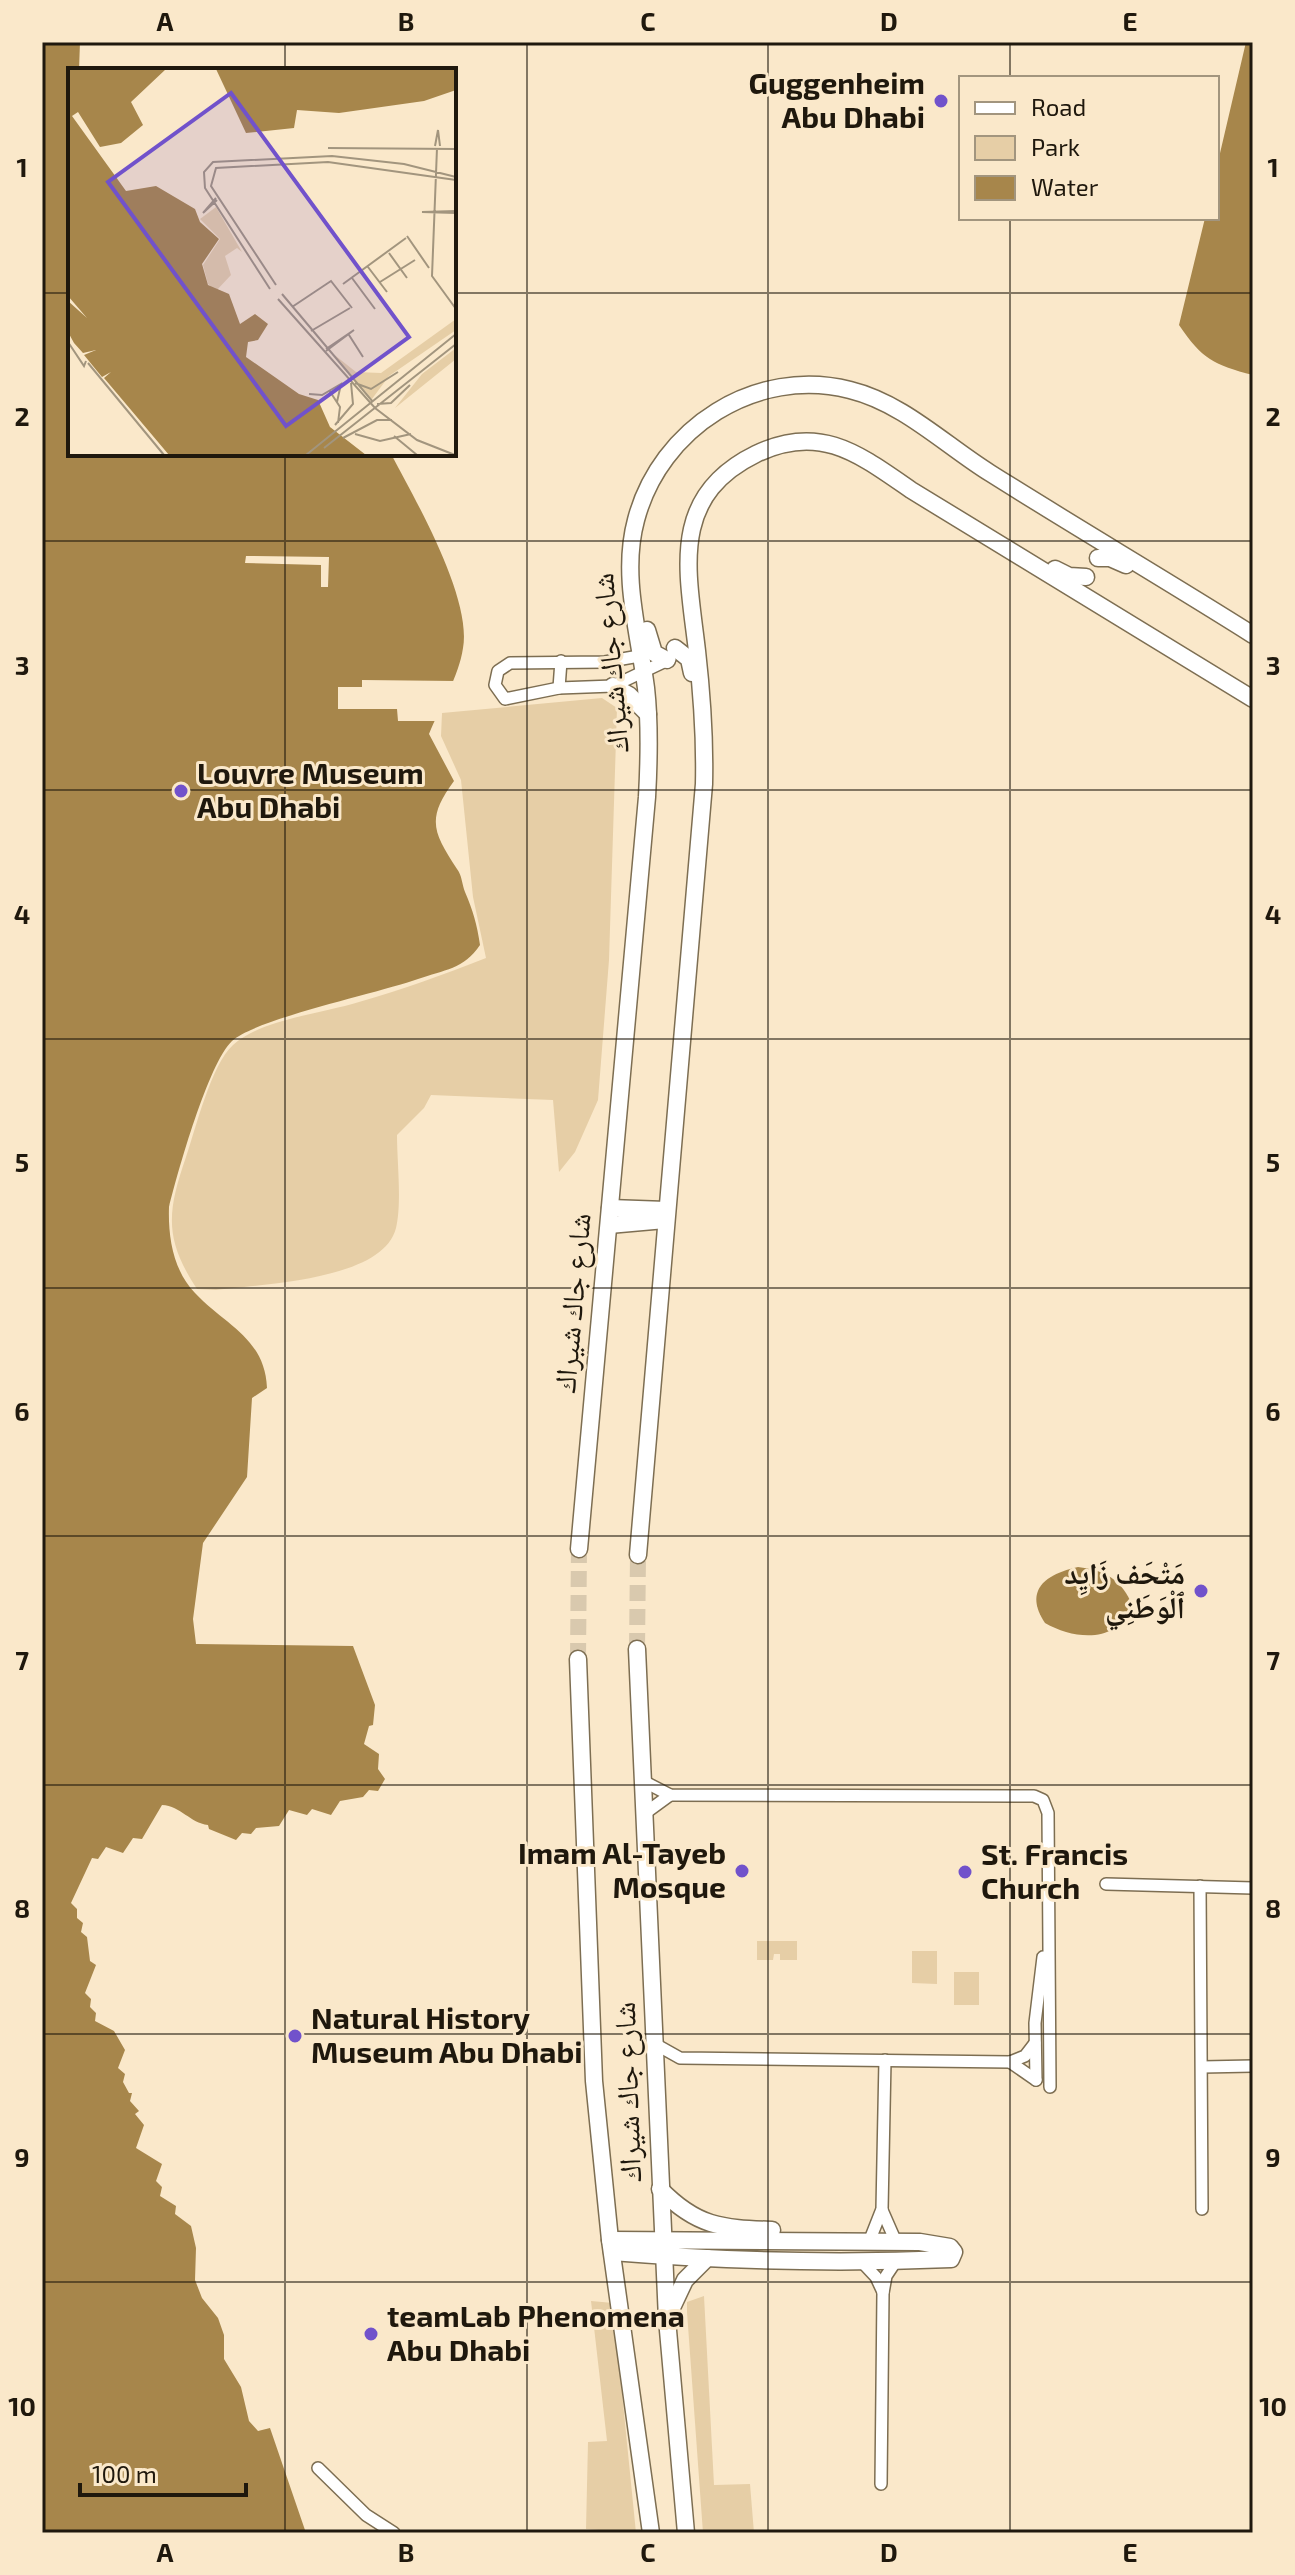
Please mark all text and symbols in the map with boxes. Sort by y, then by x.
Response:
text: A [157,5,174,36]
text: B [398,5,414,36]
text: C [640,5,656,36]
text: D [880,5,898,36]
text: E [1122,5,1138,36]
place label: Guggenheim Abu Dhabi [748,64,925,134]
inset map [68,68,456,456]
legend [959,76,1219,220]
marker: Guggenheim Abu Dhabi [932,92,950,110]
text: Road [1031,92,1086,121]
text: Park [1031,132,1080,161]
text: 1 [16,151,28,182]
text: 1 [1267,151,1279,182]
text: Water [1031,172,1099,201]
text: 2 [14,400,30,431]
text: 2 [1265,400,1281,431]
street label: شارع جاك شيراك [583,571,638,755]
text: 3 [15,649,29,680]
text: 3 [1266,649,1280,680]
place label: Louvre Museum Abu Dhabi [197,754,424,824]
marker: Louvre Museum Abu Dhabi [172,782,190,800]
text: 4 [14,898,30,929]
text: 4 [1265,898,1281,929]
text: 5 [15,1146,29,1177]
text: 5 [1266,1146,1280,1177]
street label: شارع جاك شيراك [545,1211,600,1395]
text: 6 [14,1395,30,1426]
text: 6 [1265,1395,1281,1426]
place label: مَتْحَف زَايِد ٱلْوَطَنِي [1064,1554,1185,1631]
marker: مَتْحَف زَايِد ٱلْوَطَنِي [1192,1582,1210,1600]
text: 7 [15,1644,29,1675]
text: 7 [1266,1644,1280,1675]
place label: Imam Al-Tayeb Mosque [518,1834,726,1904]
place label: St. Francis Church [981,1835,1128,1905]
marker: Imam Al-Tayeb Mosque [733,1862,751,1880]
marker: St. Francis Church [956,1863,974,1881]
text: 8 [14,1892,30,1923]
text: 8 [1265,1892,1281,1923]
place label: Natural History Museum Abu Dhabi [311,1999,583,2069]
street label: شارع جاك شيراك [605,2001,650,2183]
marker: Natural History Museum Abu Dhabi [286,2027,304,2045]
text: 9 [14,2141,30,2172]
text: 9 [1265,2141,1281,2172]
place label: teamLab Phenomena Abu Dhabi [387,2297,685,2367]
marker: teamLab Phenomena Abu Dhabi [362,2325,380,2343]
text: 10 [8,2390,36,2421]
text: 10 [1259,2390,1287,2421]
scale bar [80,2447,246,2497]
text: 100 m [92,2459,157,2488]
text: A [157,2536,174,2567]
text: B [398,2536,414,2567]
text: C [640,2536,656,2567]
text: D [880,2536,898,2567]
text: E [1122,2536,1138,2567]

